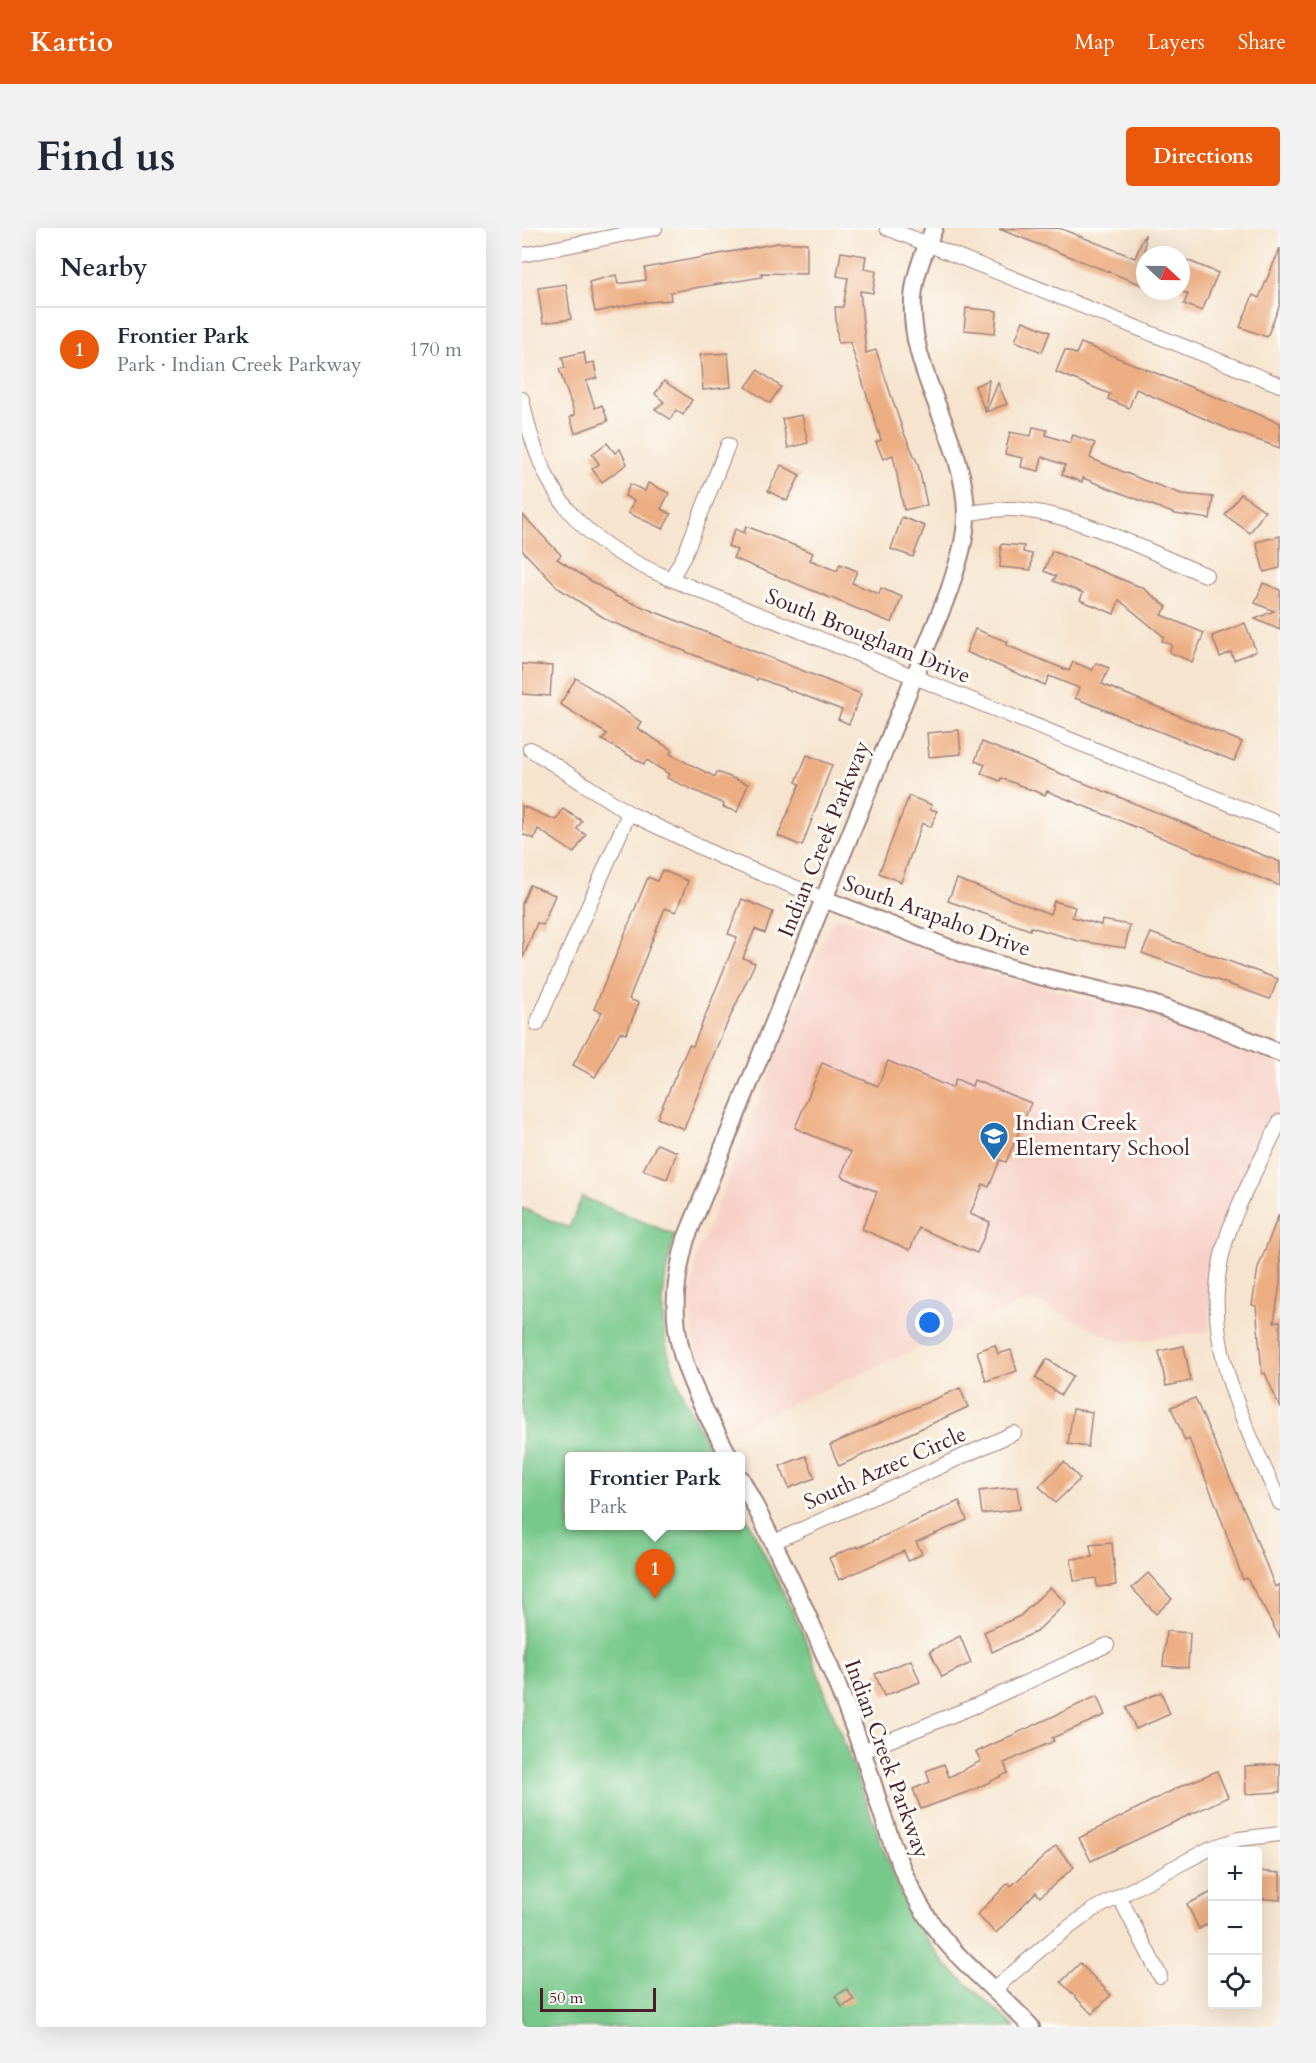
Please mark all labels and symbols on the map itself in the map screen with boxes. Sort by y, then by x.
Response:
north arrow [1136,246,1190,300]
street label: South Brougham Drive [761,581,975,691]
street label: Indian Creek Parkway [771,736,877,942]
street label: South Arapaho Drive [839,868,1035,964]
place label: Indian Creek Elementary School [1015,1108,1190,1163]
school or university icon: Indian Creek Elementary School [978,1120,1010,1162]
your location [915,1308,944,1337]
street label: South Aztec Circle [799,1419,971,1517]
pin: 1 [636,1550,674,1599]
street label: Indian Creek Parkway [837,1655,937,1863]
scale bar [540,1985,656,2012]

